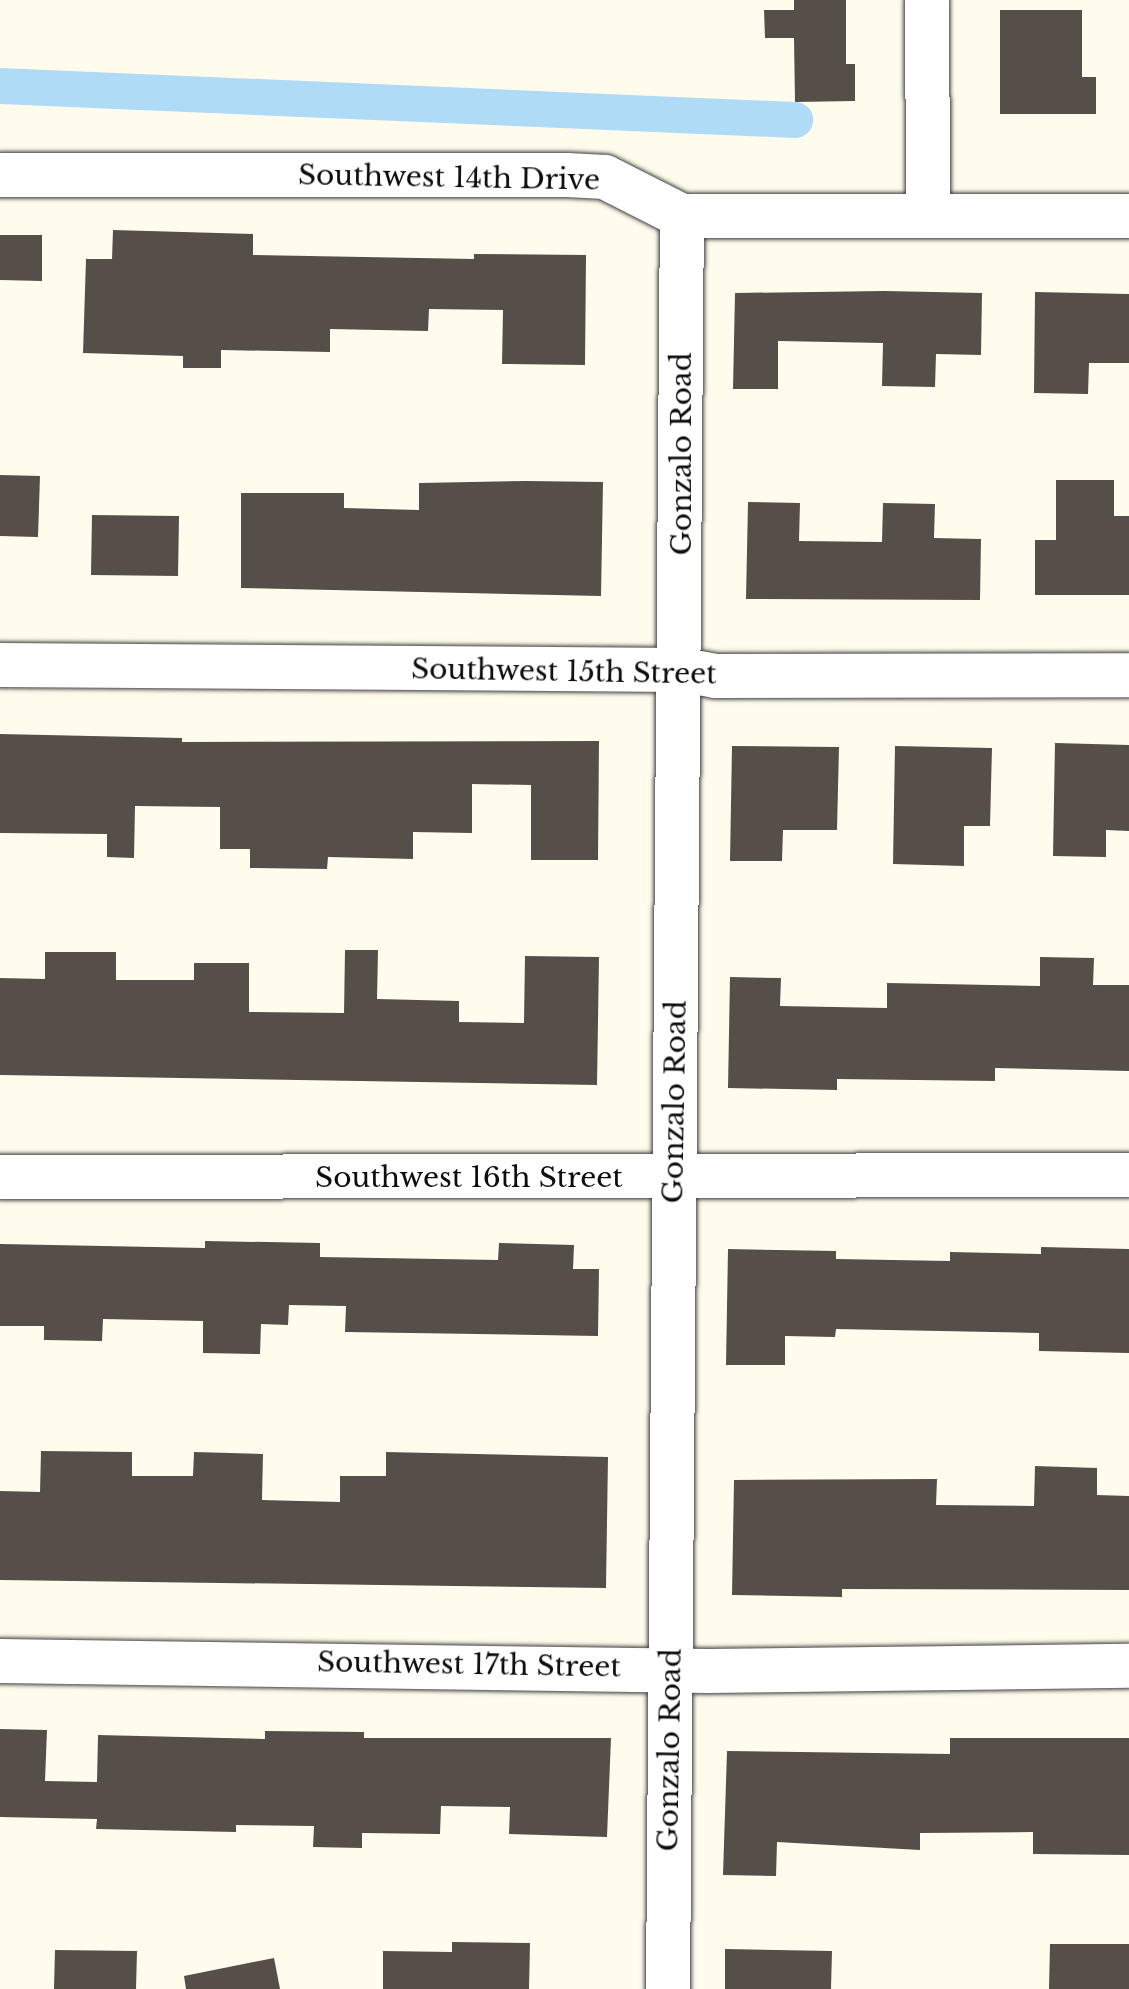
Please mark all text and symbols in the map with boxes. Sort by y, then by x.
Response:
street label: Southwest 14th Drive [298,159,600,197]
street label: Gonzalo Road [665,352,699,556]
street label: Southwest 15th Street [411,653,717,691]
street label: Gonzalo Road [656,1000,694,1204]
street label: Southwest 16th Street [315,1161,623,1195]
street label: Southwest 17th Street [317,1646,621,1684]
street label: Gonzalo Road [651,1648,689,1852]

